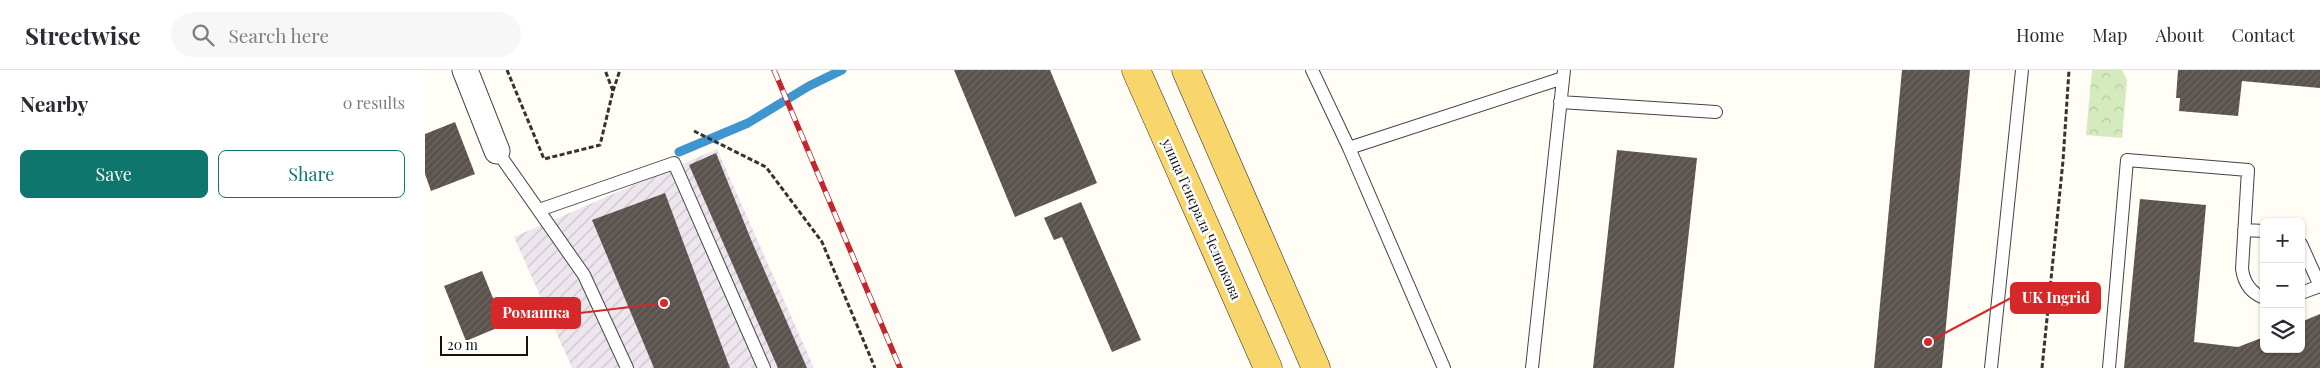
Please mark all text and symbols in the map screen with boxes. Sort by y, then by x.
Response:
search box [171,12,521,57]
text: Streetwise [25,19,141,51]
icon: search [189,21,217,49]
text: Search here [229,22,329,48]
text: Home [2016,23,2064,47]
text: Map [2092,23,2127,47]
text: About [2155,23,2204,47]
text: Contact [2232,23,2295,47]
text: Nearby [20,89,89,117]
text: 0 results [343,92,405,113]
street label: улица Генерала Челнокова [1157,135,1246,303]
button: Save [20,150,208,198]
button: Share [218,150,405,198]
map controls [2260,218,2305,353]
button: + [2260,218,2305,263]
button: − [2260,263,2305,308]
callout: UK Ingrid [2011,283,2100,313]
text: UK Ingrid [2022,287,2090,307]
callout: Ромашка [492,298,580,328]
text: Ромашка [502,302,570,322]
button: layers [2260,308,2305,353]
scale bar [440,333,527,356]
text: 20 m [447,335,478,354]

